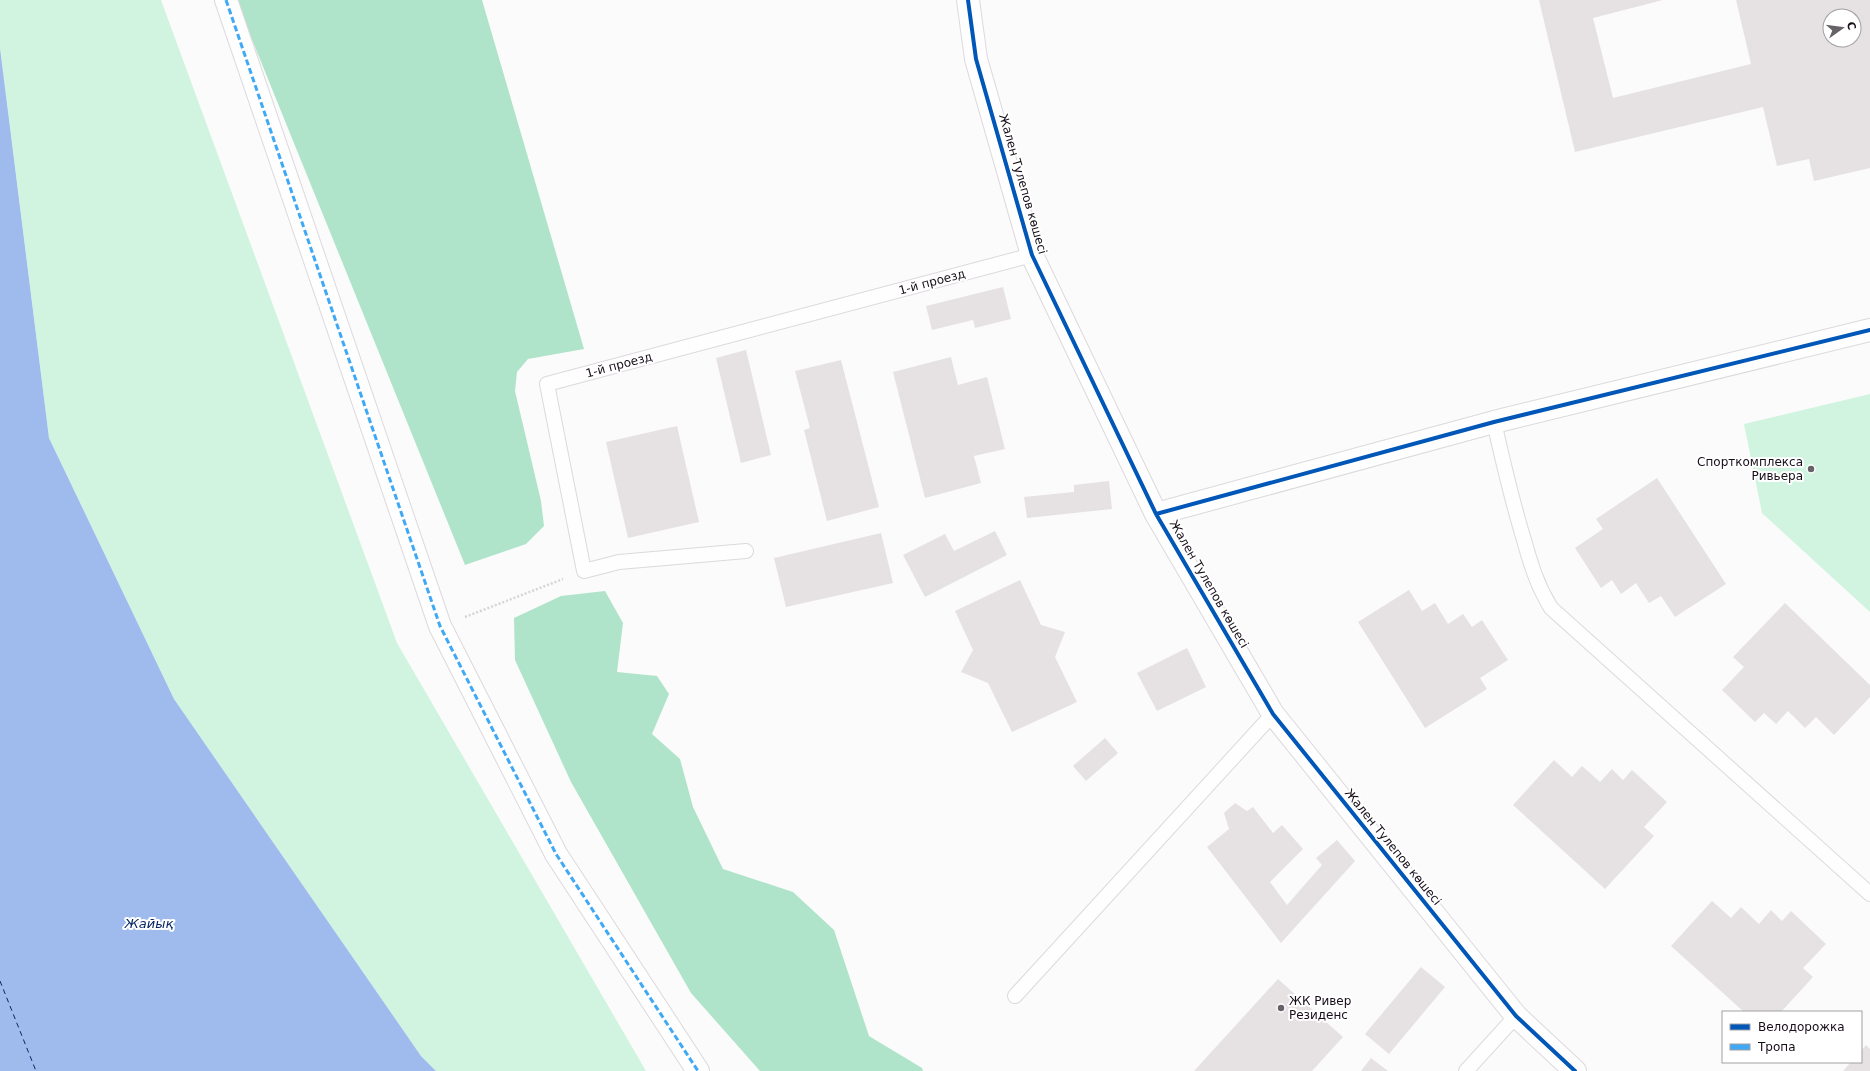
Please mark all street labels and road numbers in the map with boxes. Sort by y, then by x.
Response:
street label: Жален Тулепов көшесі [996,112,1050,256]
street label: 1-й проезд [897,266,967,298]
street label: 1-й проезд [584,349,654,381]
street label: Жален Тулепов көшесі [1167,518,1251,650]
street label: Жален Тулепов көшесі [1342,786,1444,908]

